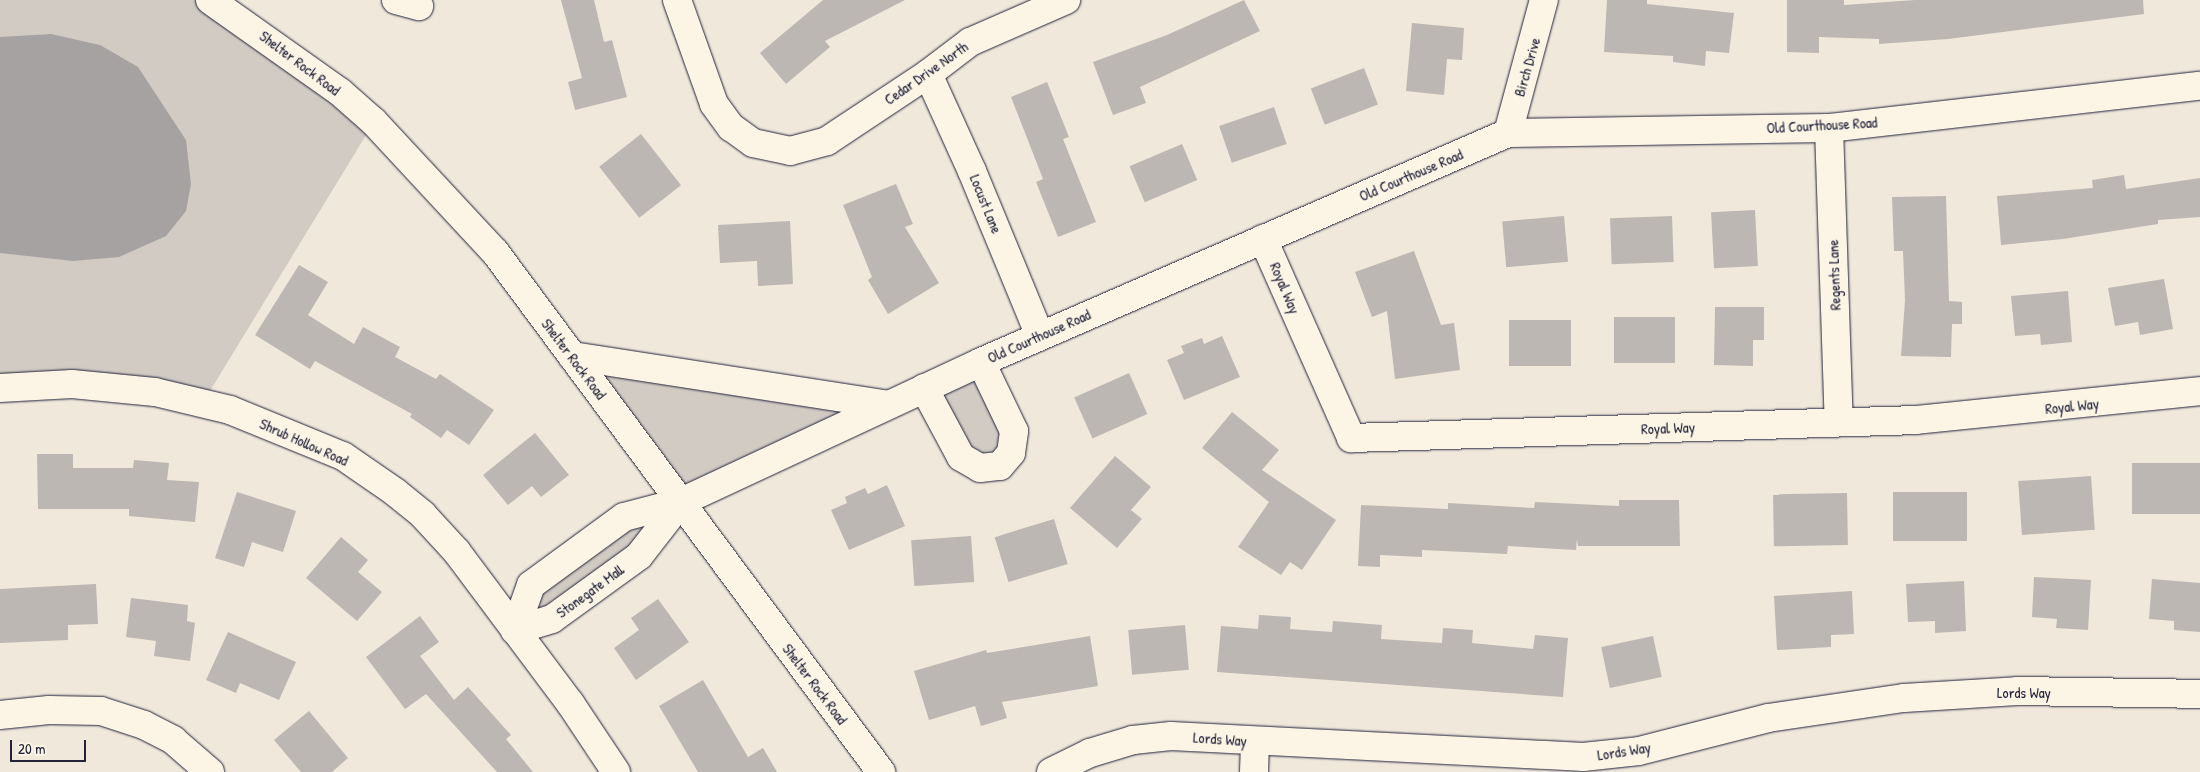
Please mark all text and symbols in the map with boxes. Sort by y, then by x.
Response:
street label: Shelter Rock Road [256,27,344,99]
street label: Birch Drive [1510,35,1544,99]
street label: Cedar Drive North [881,37,971,109]
street label: Old Courthouse Road [1766,113,1878,137]
street label: Old Courthouse Road [1356,145,1466,205]
street label: Locust Lane [966,172,1006,236]
street label: Regents Lane [1824,239,1844,311]
street label: Royal Way [1266,260,1304,316]
street label: Old Courthouse Road [985,305,1093,367]
street label: Shelter Rock Road [538,315,610,403]
street label: Royal Way [2044,394,2100,418]
street label: Shrub Hollow Road [257,414,351,470]
street label: Royal Way [1641,418,1695,438]
street label: Stonegate Mall [553,560,627,622]
street label: Shelter Rock Road [779,640,851,728]
street label: Lords Way [1997,684,2051,702]
street label: Lords Way [1192,728,1248,750]
scale bar [12,730,89,762]
text: 20 m [18,738,45,759]
street label: Lords Way [1596,738,1652,764]

